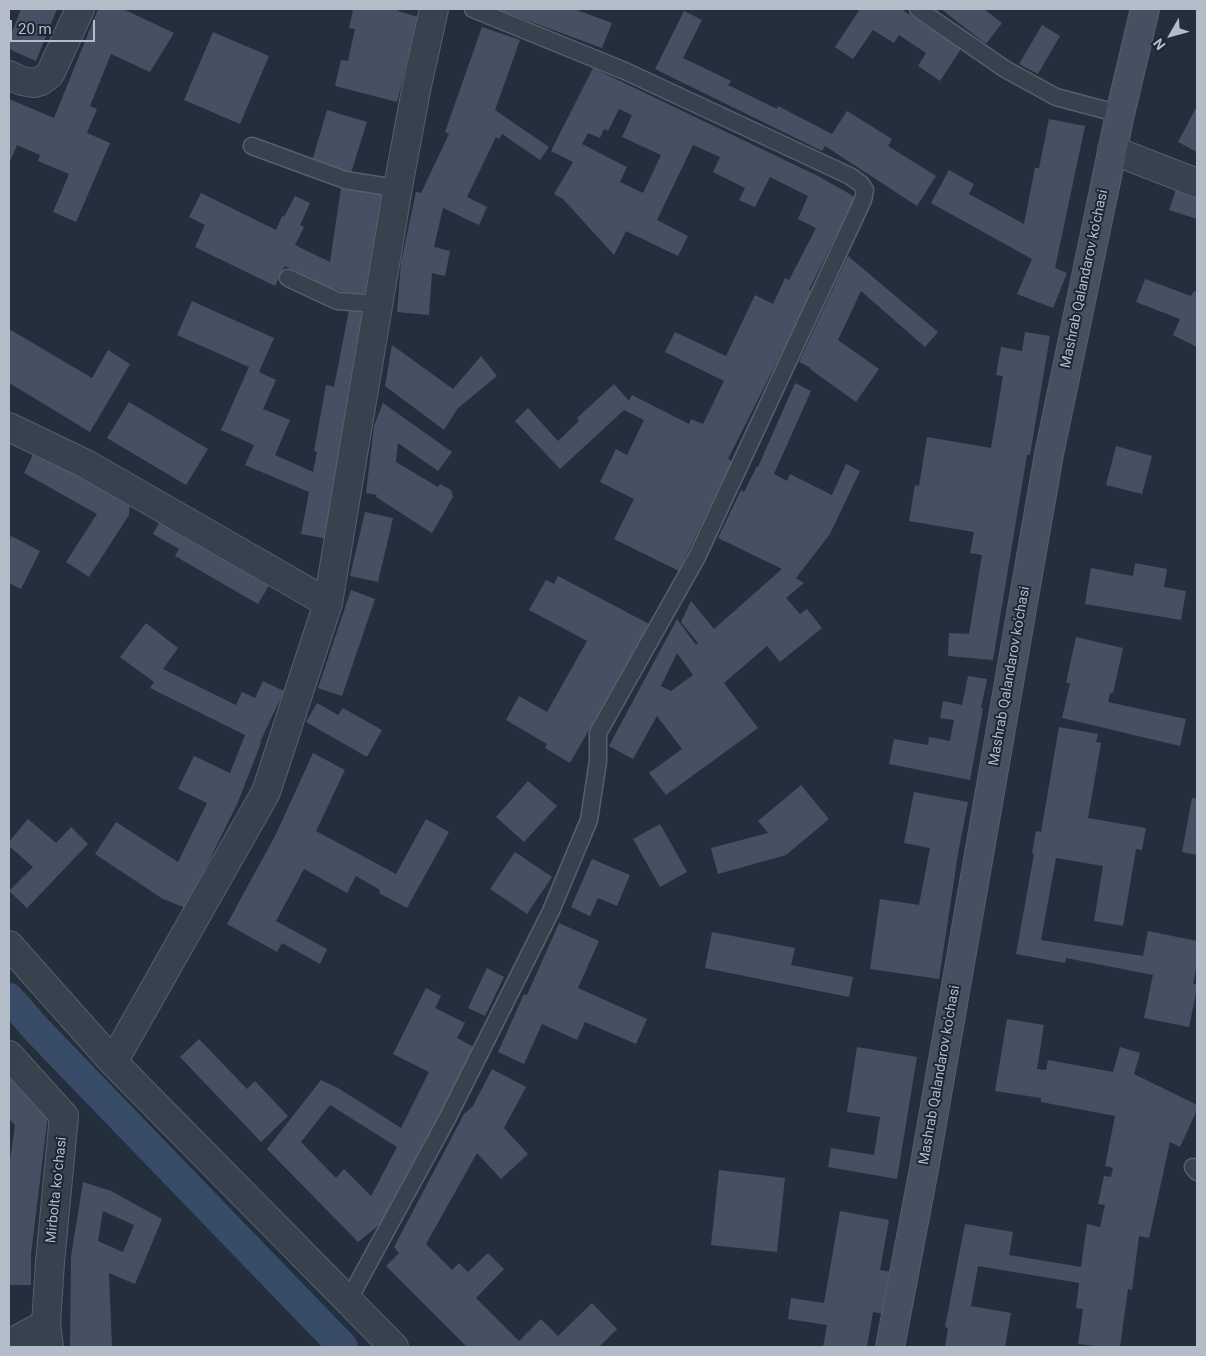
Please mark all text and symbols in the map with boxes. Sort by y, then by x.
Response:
scale bar [12,10,98,42]
north arrow [1146,10,1196,60]
text: 20 m [18,20,52,38]
text: N [1150,35,1169,53]
street label: Mashrab Qalandarov ko'chasi [1058,188,1112,370]
street label: Mashrab Qalandarov ko'chasi [986,585,1034,767]
street label: Mashrab Qalandarov ko'chasi [916,984,964,1166]
street label: Mirbolta koʻchasi [43,1136,71,1244]

